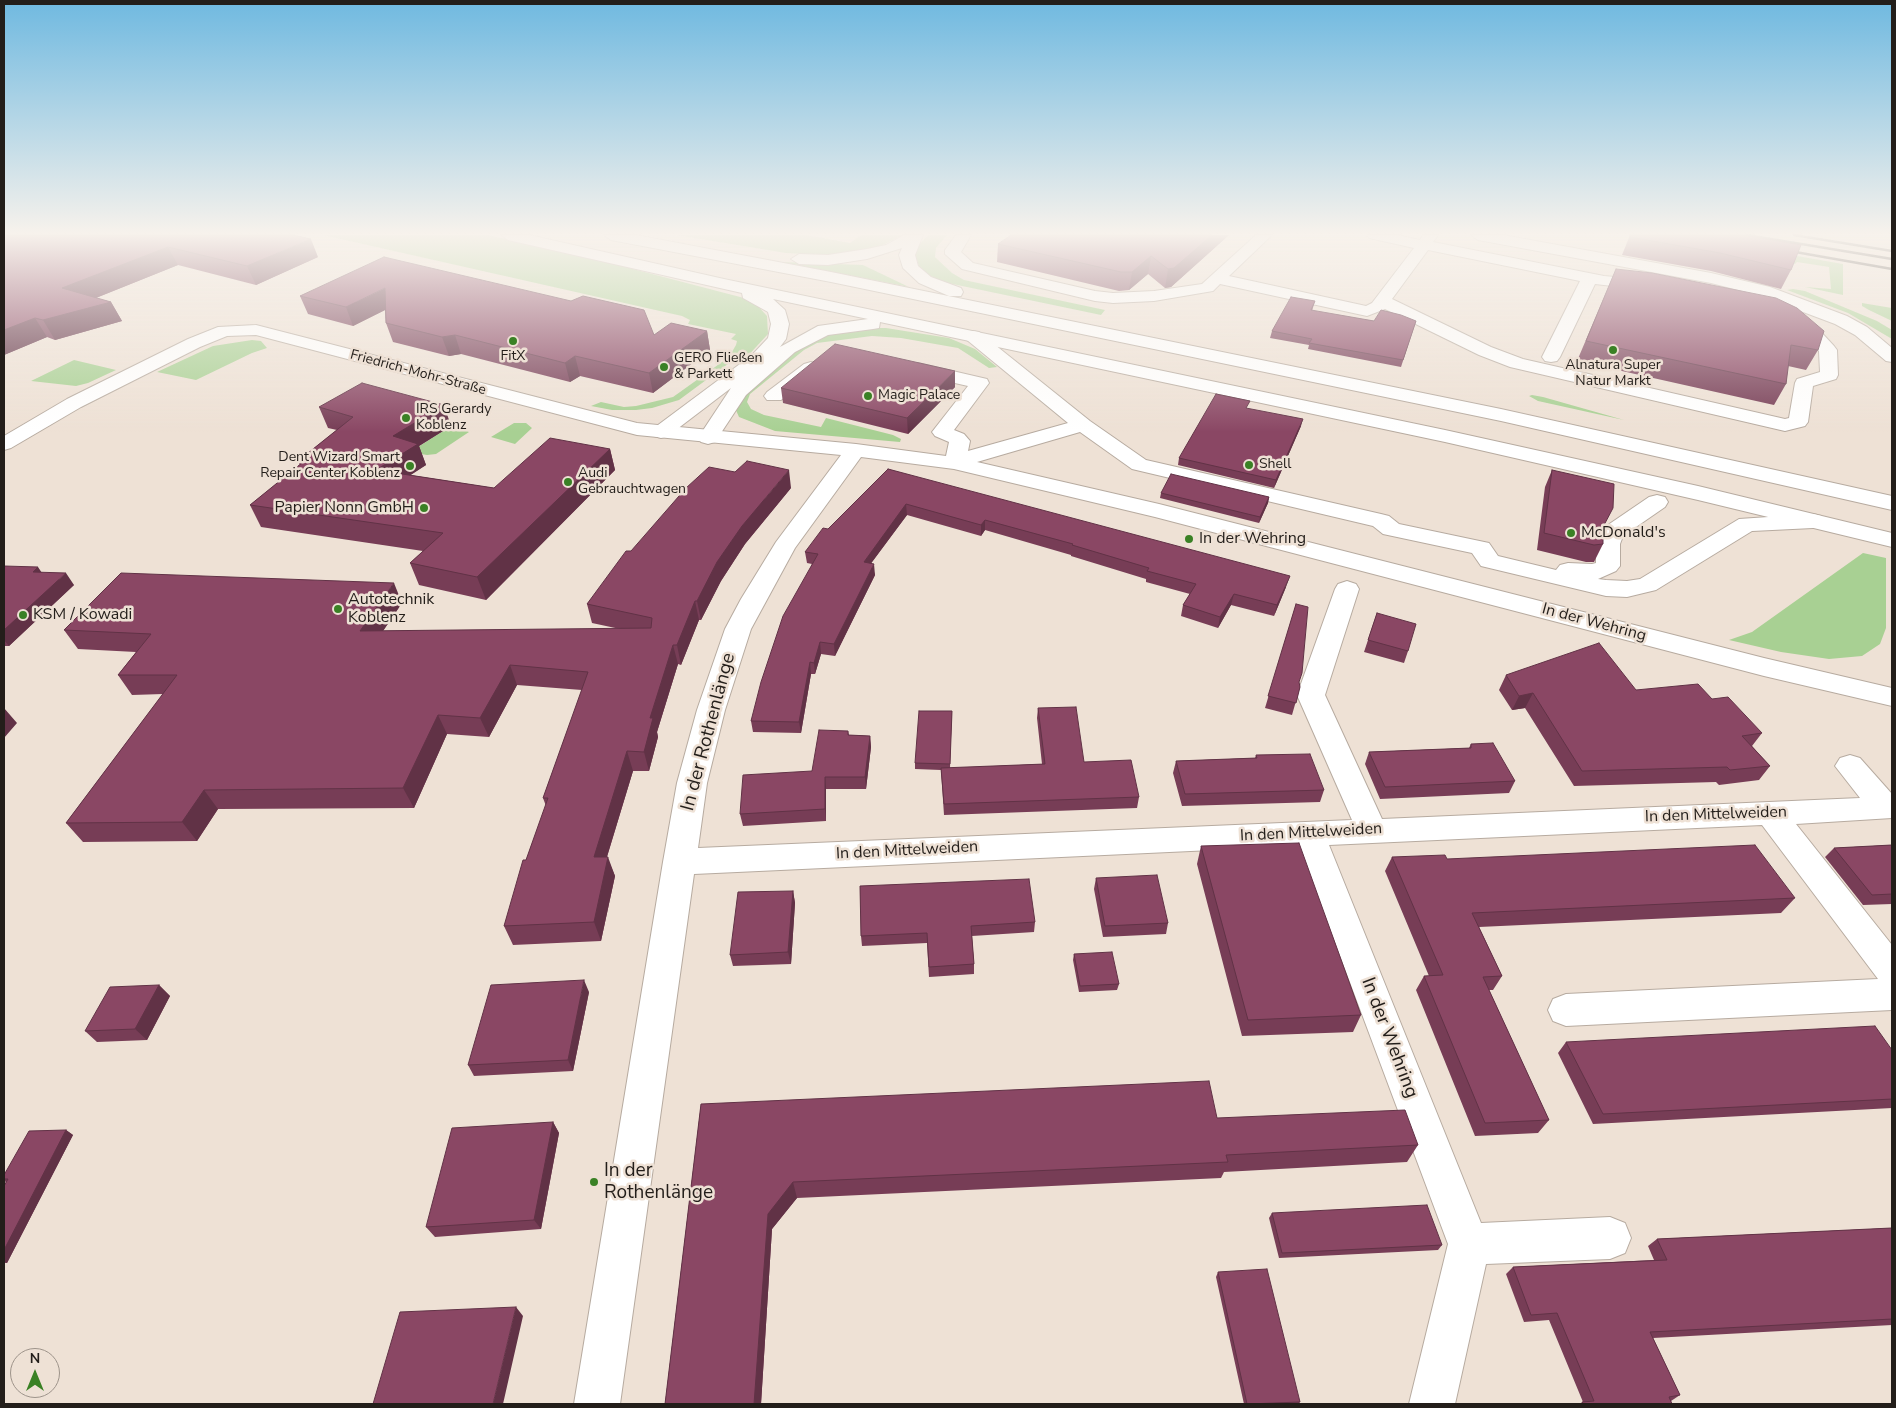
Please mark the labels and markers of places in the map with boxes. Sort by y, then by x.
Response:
marker: FitX [507,335,519,347]
marker: Alnatura Super Natur Markt [1607,344,1619,356]
place label: FitX [501,349,525,365]
place label: GERO Fließen & Parkett [674,351,762,384]
place label: Alnatura Super Natur Markt [1565,358,1661,391]
marker: GERO Fließen & Parkett [658,361,670,373]
place label: Magic Palace [878,388,960,404]
marker: Magic Palace [862,390,874,402]
place label: IRS Gerardy Koblenz [416,402,491,434]
marker: IRS Gerardy Koblenz [400,412,412,424]
place label: Dent Wizard Smart Repair Center Koblenz [260,450,400,482]
place label: Shell [1259,457,1291,473]
marker: Shell [1243,459,1255,471]
marker: Dent Wizard Smart Repair Center Koblenz [404,460,416,472]
place label: Audi Gebrauchtwagen [578,466,686,498]
marker: Audi Gebrauchtwagen [562,476,574,488]
place label: Papier Nonn GmbH [275,498,414,518]
marker: Papier Nonn GmbH [418,502,430,514]
place label: McDonald's [1581,523,1666,543]
marker: McDonald's [1565,527,1577,539]
place label: In der Wehring [1199,529,1306,549]
marker: In der Wehring [1183,533,1195,545]
place label: Autotechnik Koblenz [348,590,434,628]
marker: Autotechnik Koblenz [332,603,344,615]
place label: KSM / Kowadi [33,605,132,625]
marker: KSM / Kowadi [17,609,29,621]
place label: In der Rothenlänge [604,1160,713,1204]
marker: In der Rothenlänge [588,1176,600,1188]

